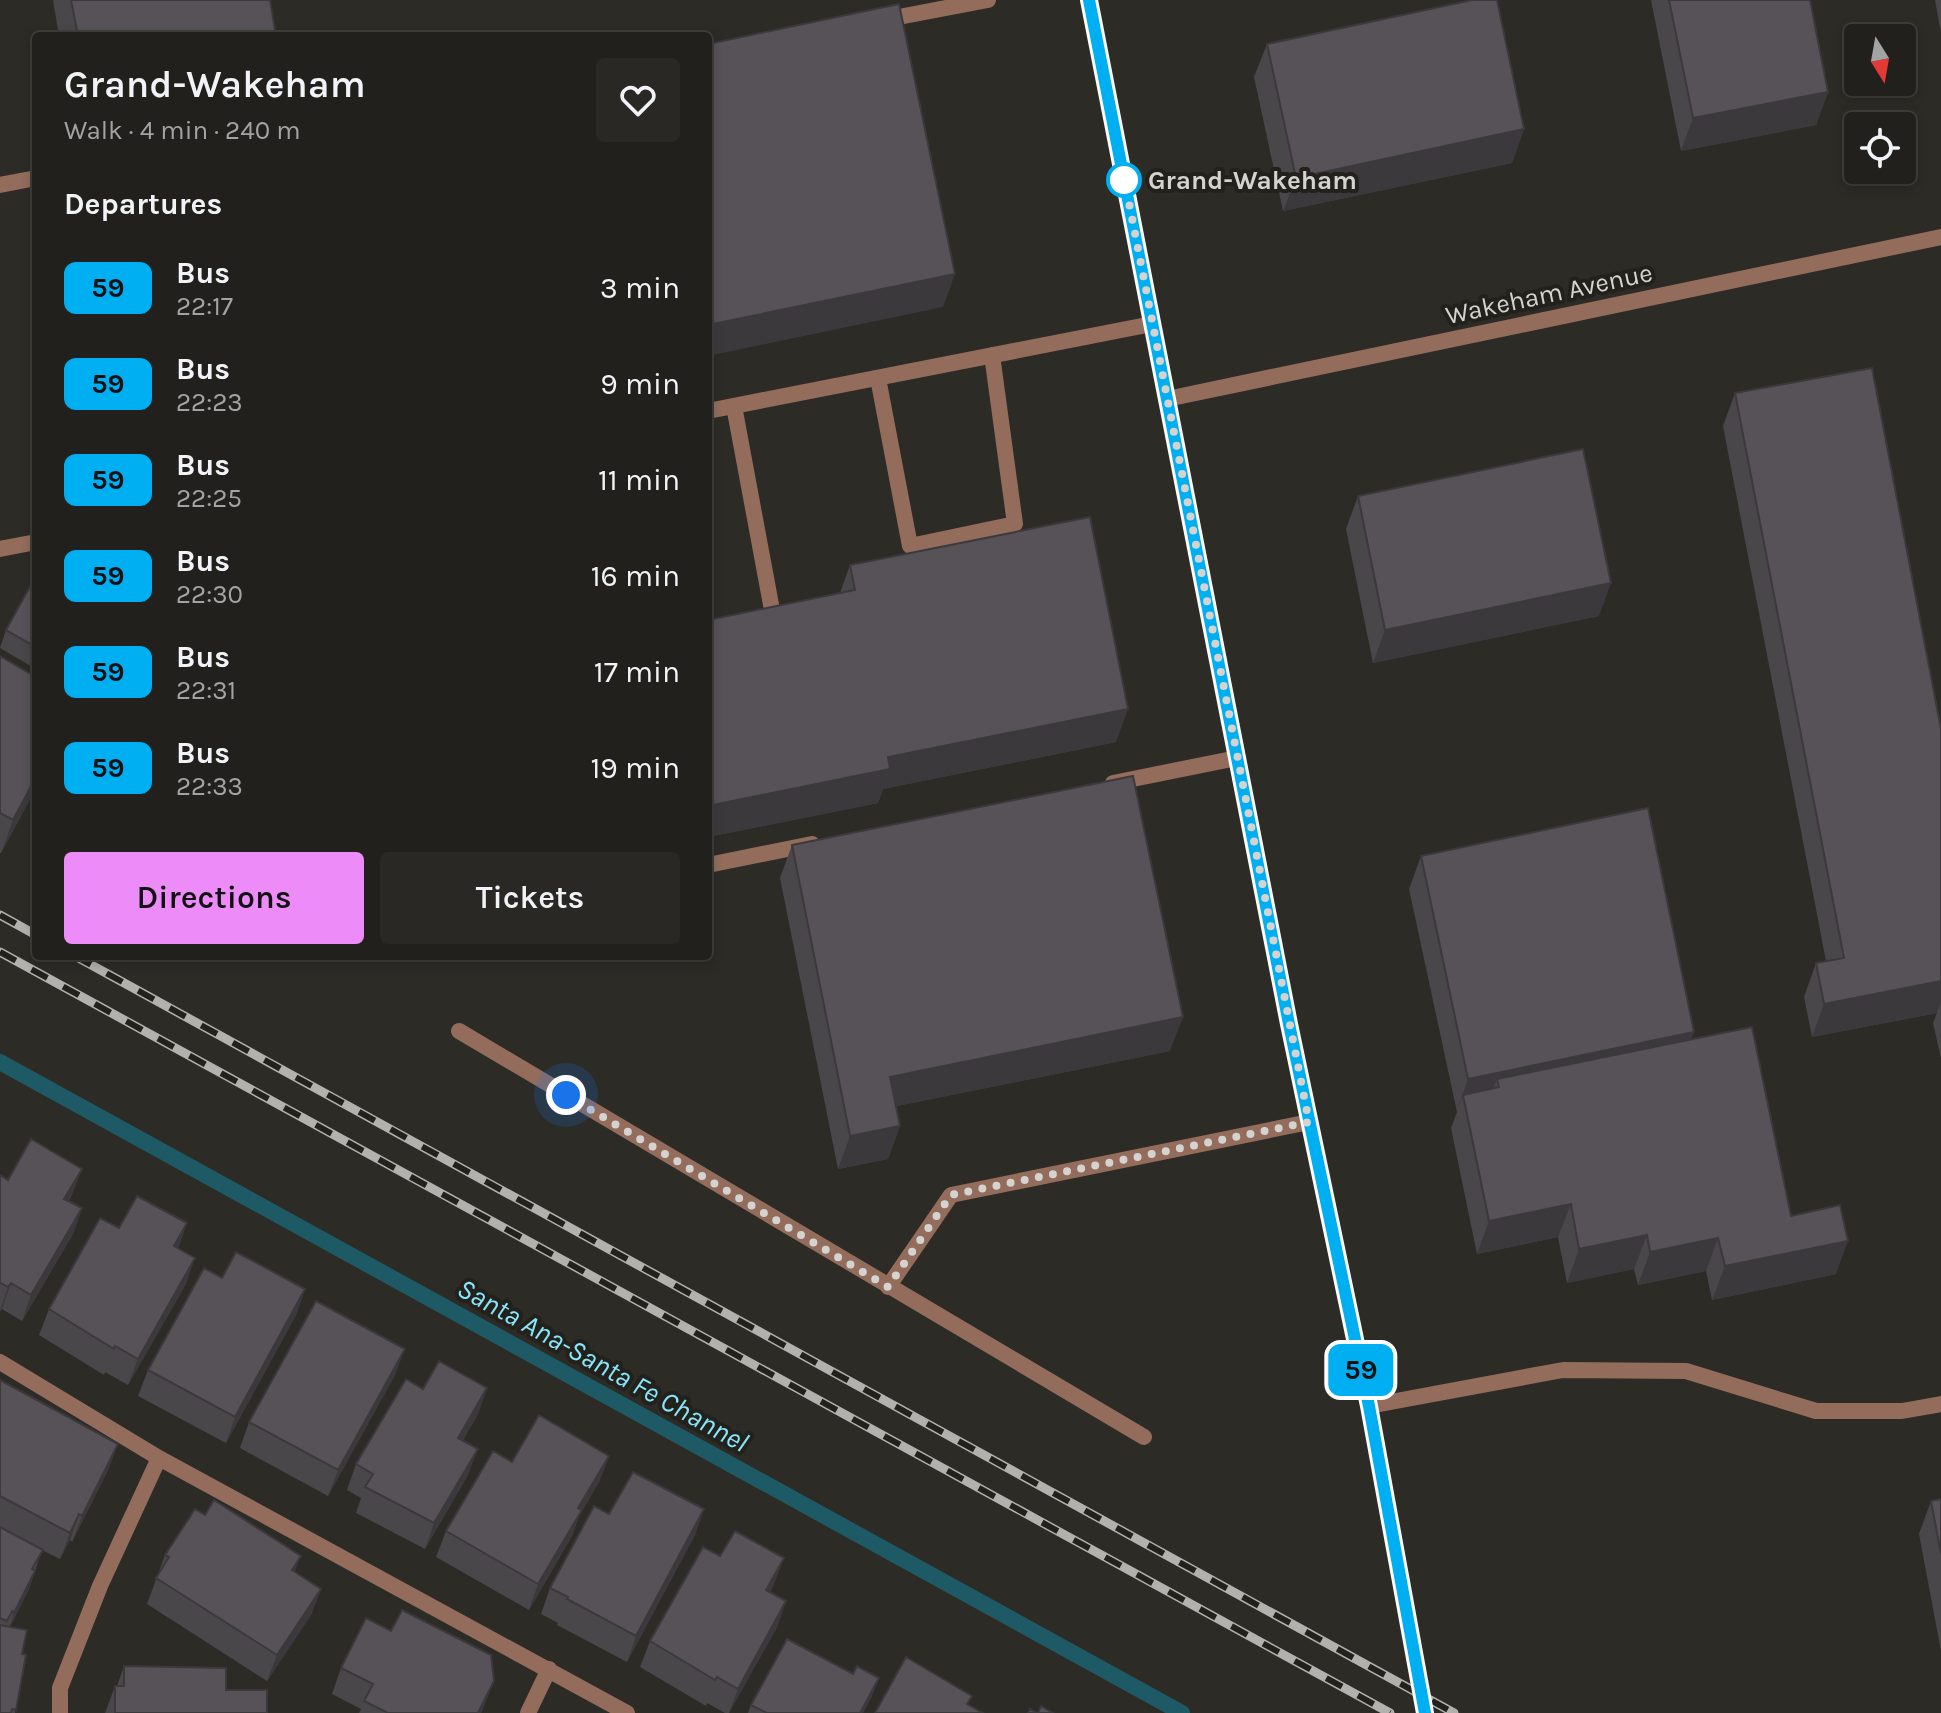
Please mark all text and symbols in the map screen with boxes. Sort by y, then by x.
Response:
north arrow [1844,24,1916,96]
map controls [1844,24,1916,184]
button: heart [596,58,680,142]
text: Grand-Wakeham [64,62,366,107]
button: locate [1844,112,1916,184]
text: Walk · 4 min · 240 m [64,115,301,146]
marker: Grand-Wakeham [1107,163,1141,197]
place label: Grand-Wakeham [1148,165,1357,196]
text: Departures [64,186,222,222]
text: Bus [176,255,230,291]
street label: Wakeham Avenue [1443,257,1655,331]
text: 3 min [600,270,680,306]
text: 59 [91,271,125,304]
text: 22:17 [176,291,233,322]
text: Bus [176,351,230,387]
text: 9 min [600,366,680,402]
text: 59 [91,367,125,400]
text: 22:23 [176,387,243,418]
text: Bus [176,447,230,483]
text: 11 min [598,462,680,498]
text: 59 [91,463,125,496]
text: 22:25 [176,483,242,514]
text: Bus [176,543,230,579]
text: 16 min [591,558,680,594]
text: 59 [91,559,125,592]
text: 22:30 [176,579,243,610]
text: Bus [176,639,230,675]
text: 17 min [594,654,680,690]
text: 59 [91,655,125,688]
text: 22:31 [176,675,236,706]
text: Bus [176,735,230,771]
text: 19 min [590,750,680,786]
text: 59 [91,751,125,784]
text: 22:33 [176,771,243,802]
button: Directions [64,852,364,944]
button: Tickets [380,852,680,944]
your location [546,1075,586,1115]
water label: Santa Ana-Santa Fe Channel [452,1271,754,1459]
line badge: 59 [1325,1344,1397,1396]
text: 59 [1344,1353,1378,1386]

